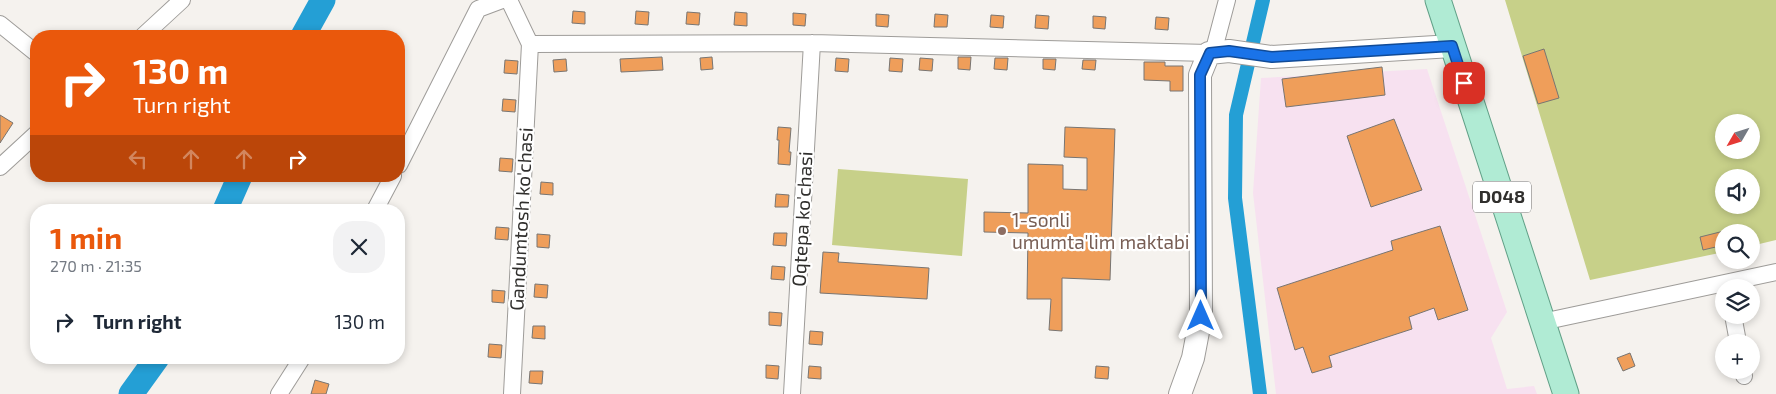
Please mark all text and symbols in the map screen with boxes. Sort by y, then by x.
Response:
text: 130 m [133,49,228,91]
icon: right [50,50,115,115]
pin [1443,62,1485,104]
icon: arrive [1450,69,1478,97]
text: Turn right [133,91,231,117]
north arrow [1715,114,1760,159]
map controls [1715,114,1760,379]
street label: Gandumtosh ko'chasi [504,127,537,311]
icon: left [124,145,152,173]
icon: ahead [177,145,205,173]
icon: ahead [230,145,258,173]
icon: right [283,145,311,173]
street label: Oqtepa ko'chasi [786,151,817,287]
button: sound [1715,169,1760,214]
road number: D048 [1473,182,1531,212]
place label: 1-sonli umumta'lim maktabi [1012,208,1190,253]
text: 1 min [50,219,122,255]
button: close [333,221,385,273]
button: search [1715,224,1760,269]
marker: 1-sonli umumta'lim maktabi [996,225,1008,237]
text: 270 m · 21:35 [50,256,142,275]
button: layers [1715,279,1760,324]
position arrow [1174,289,1226,341]
icon: right [50,308,78,336]
text: Turn right [93,310,181,333]
text: 130 m [335,310,385,333]
button: + [1715,334,1760,379]

